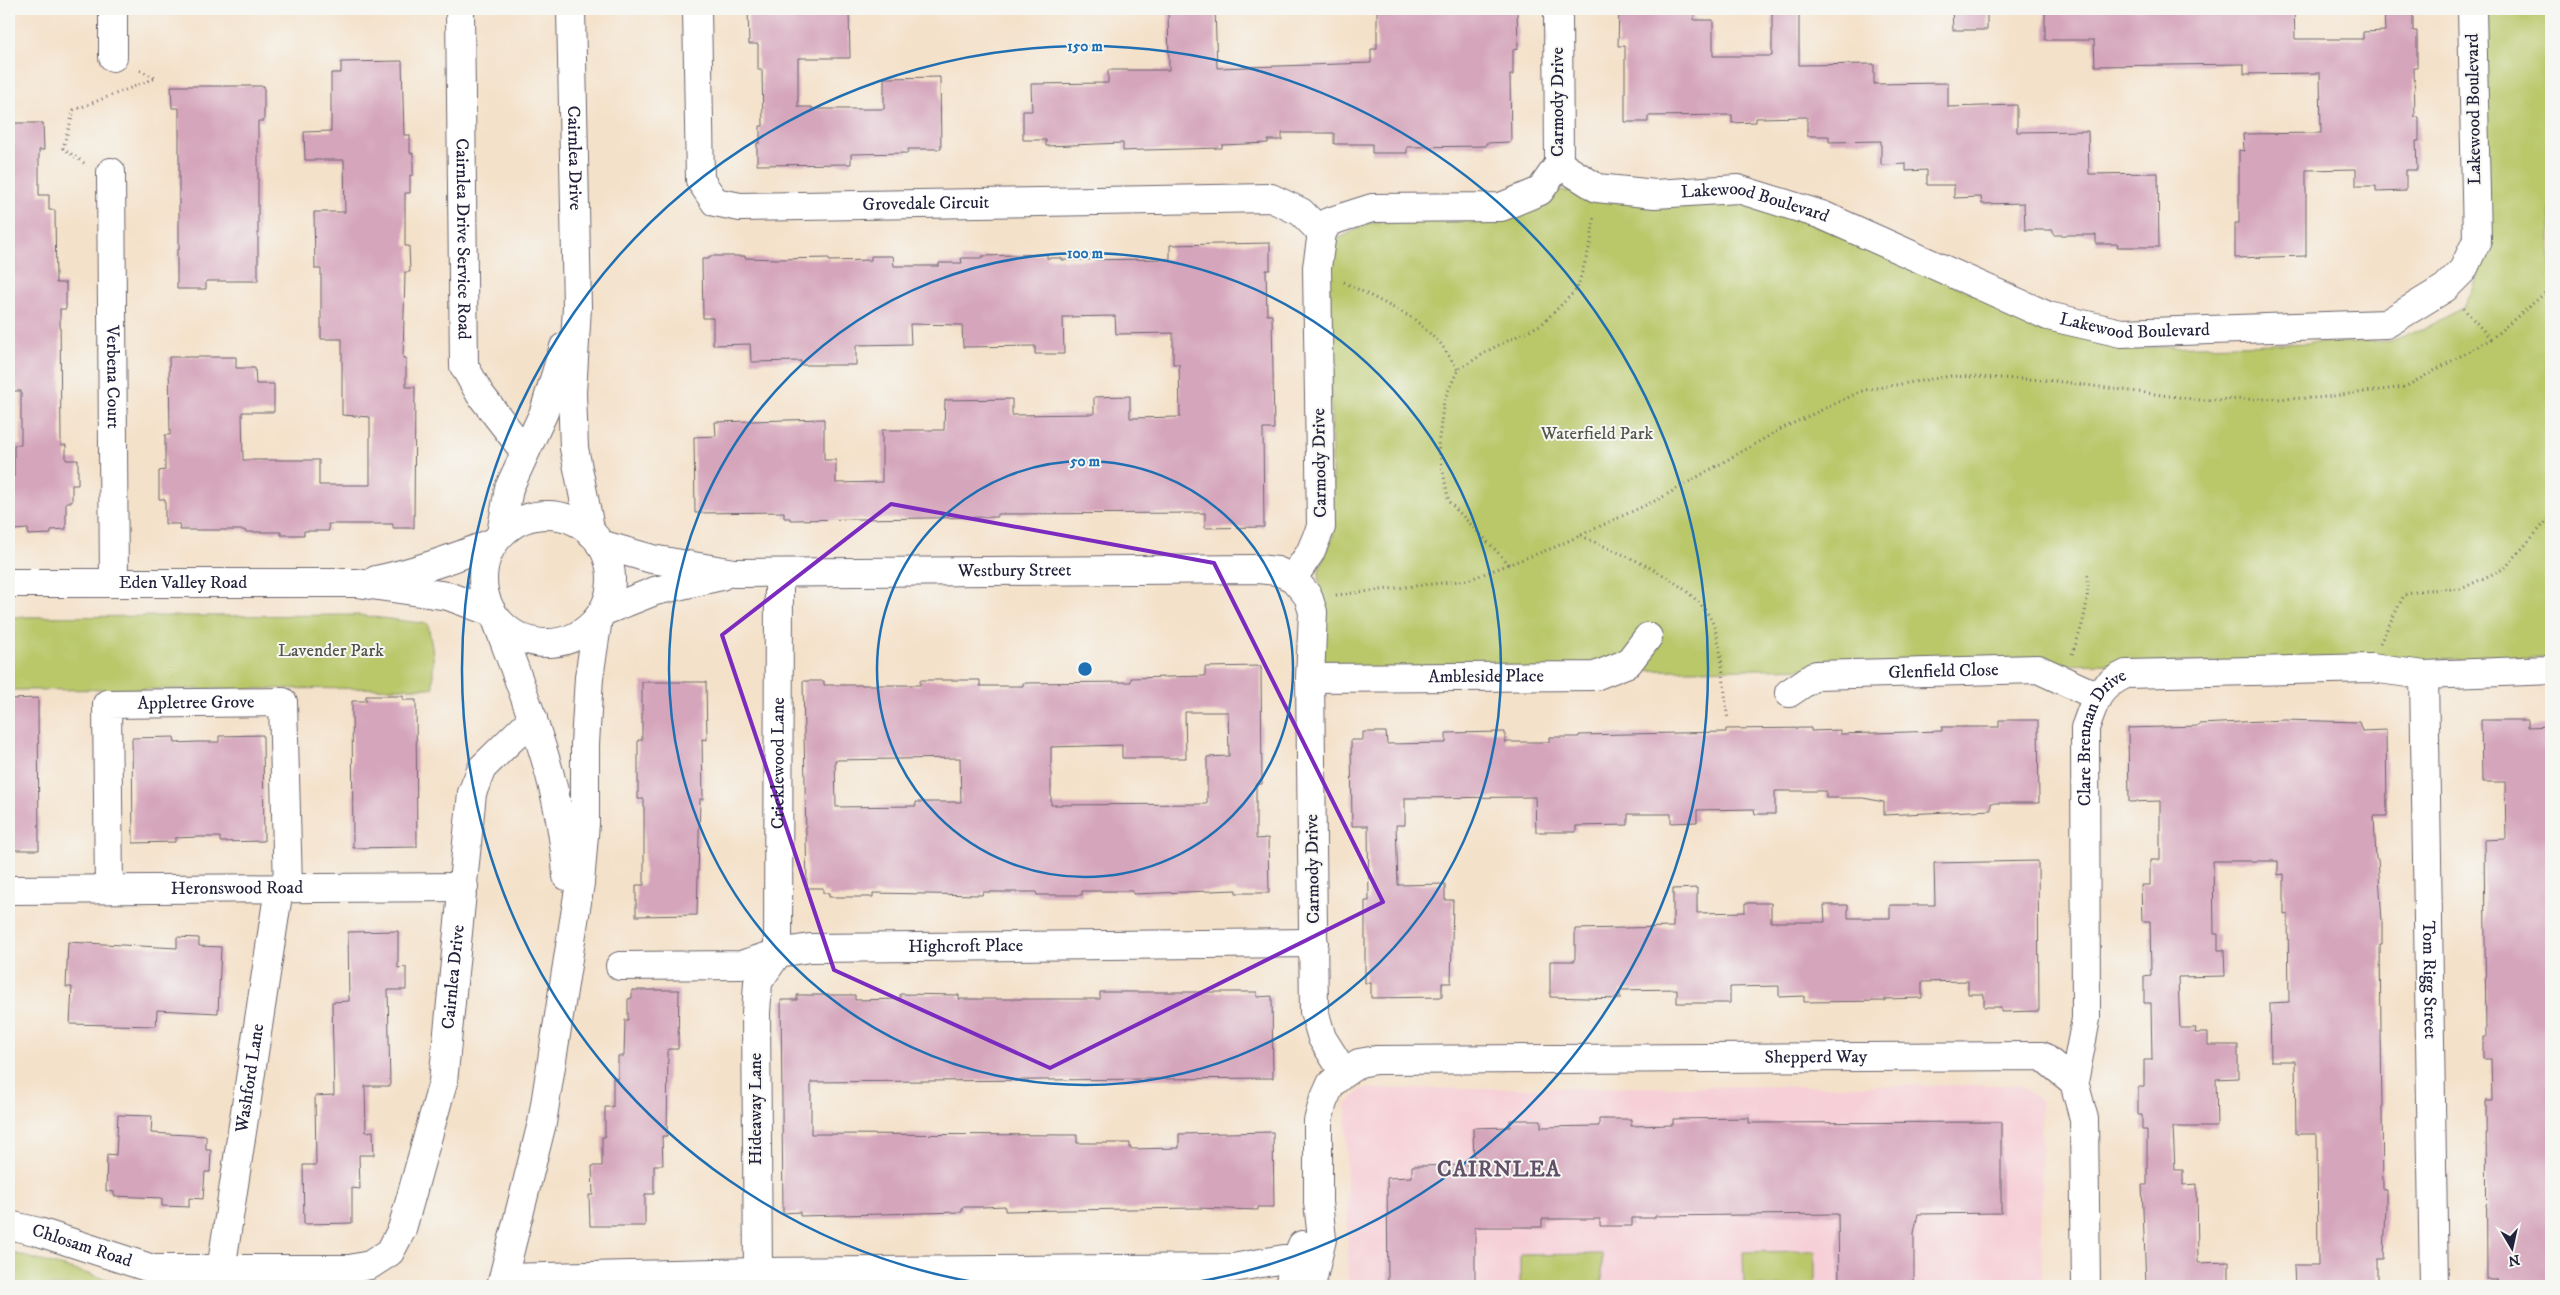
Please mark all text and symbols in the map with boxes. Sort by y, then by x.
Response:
street label: Lakewood Boulevard [2462,33,2486,185]
text: 150 m [1067,37,1103,56]
street label: Carmody Drive [1547,47,1569,157]
street label: Cairnlea Drive [562,105,586,211]
street label: Cairnlea Drive Service Road [450,138,475,340]
street label: Lakewood Boulevard [1680,178,1832,228]
street label: Grovedale Circuit [862,192,990,216]
text: 100 m [1067,244,1104,263]
street label: Lakewood Boulevard [2058,308,2210,345]
street label: Verbena Court [101,324,124,429]
street label: Carmody Drive [1308,408,1332,518]
park label: Waterfield Park [1540,423,1653,445]
text: 50 m [1069,452,1101,471]
street label: Westbury Street [957,559,1072,582]
street label: Eden Valley Road [119,572,247,594]
park label: Lavender Park [278,640,384,662]
street label: Glenfield Close [1888,659,1999,684]
centre of rings [1076,660,1094,678]
street label: Ambleside Place [1428,665,1544,688]
street label: Clare Brennan Drive [2074,665,2130,806]
street label: Appletree Grove [137,691,255,715]
street label: Cricklewood Lane [767,697,790,829]
street label: Carmody Drive [1301,814,1325,924]
street label: Heronswood Road [171,877,303,900]
street label: Tom Rigg Street [2417,921,2441,1040]
street label: Cairnlea Drive [437,924,470,1030]
street label: Highcroft Place [908,935,1023,958]
street label: Washford Lane [231,1022,269,1135]
street label: Shepperd Way [1764,1046,1868,1069]
street label: Hideaway Lane [745,1053,767,1165]
district label: CAIRNLEA [1437,1156,1561,1183]
street label: Chlosam Road [30,1220,135,1272]
north arrow [2488,1222,2538,1272]
text: N [2506,1250,2521,1270]

